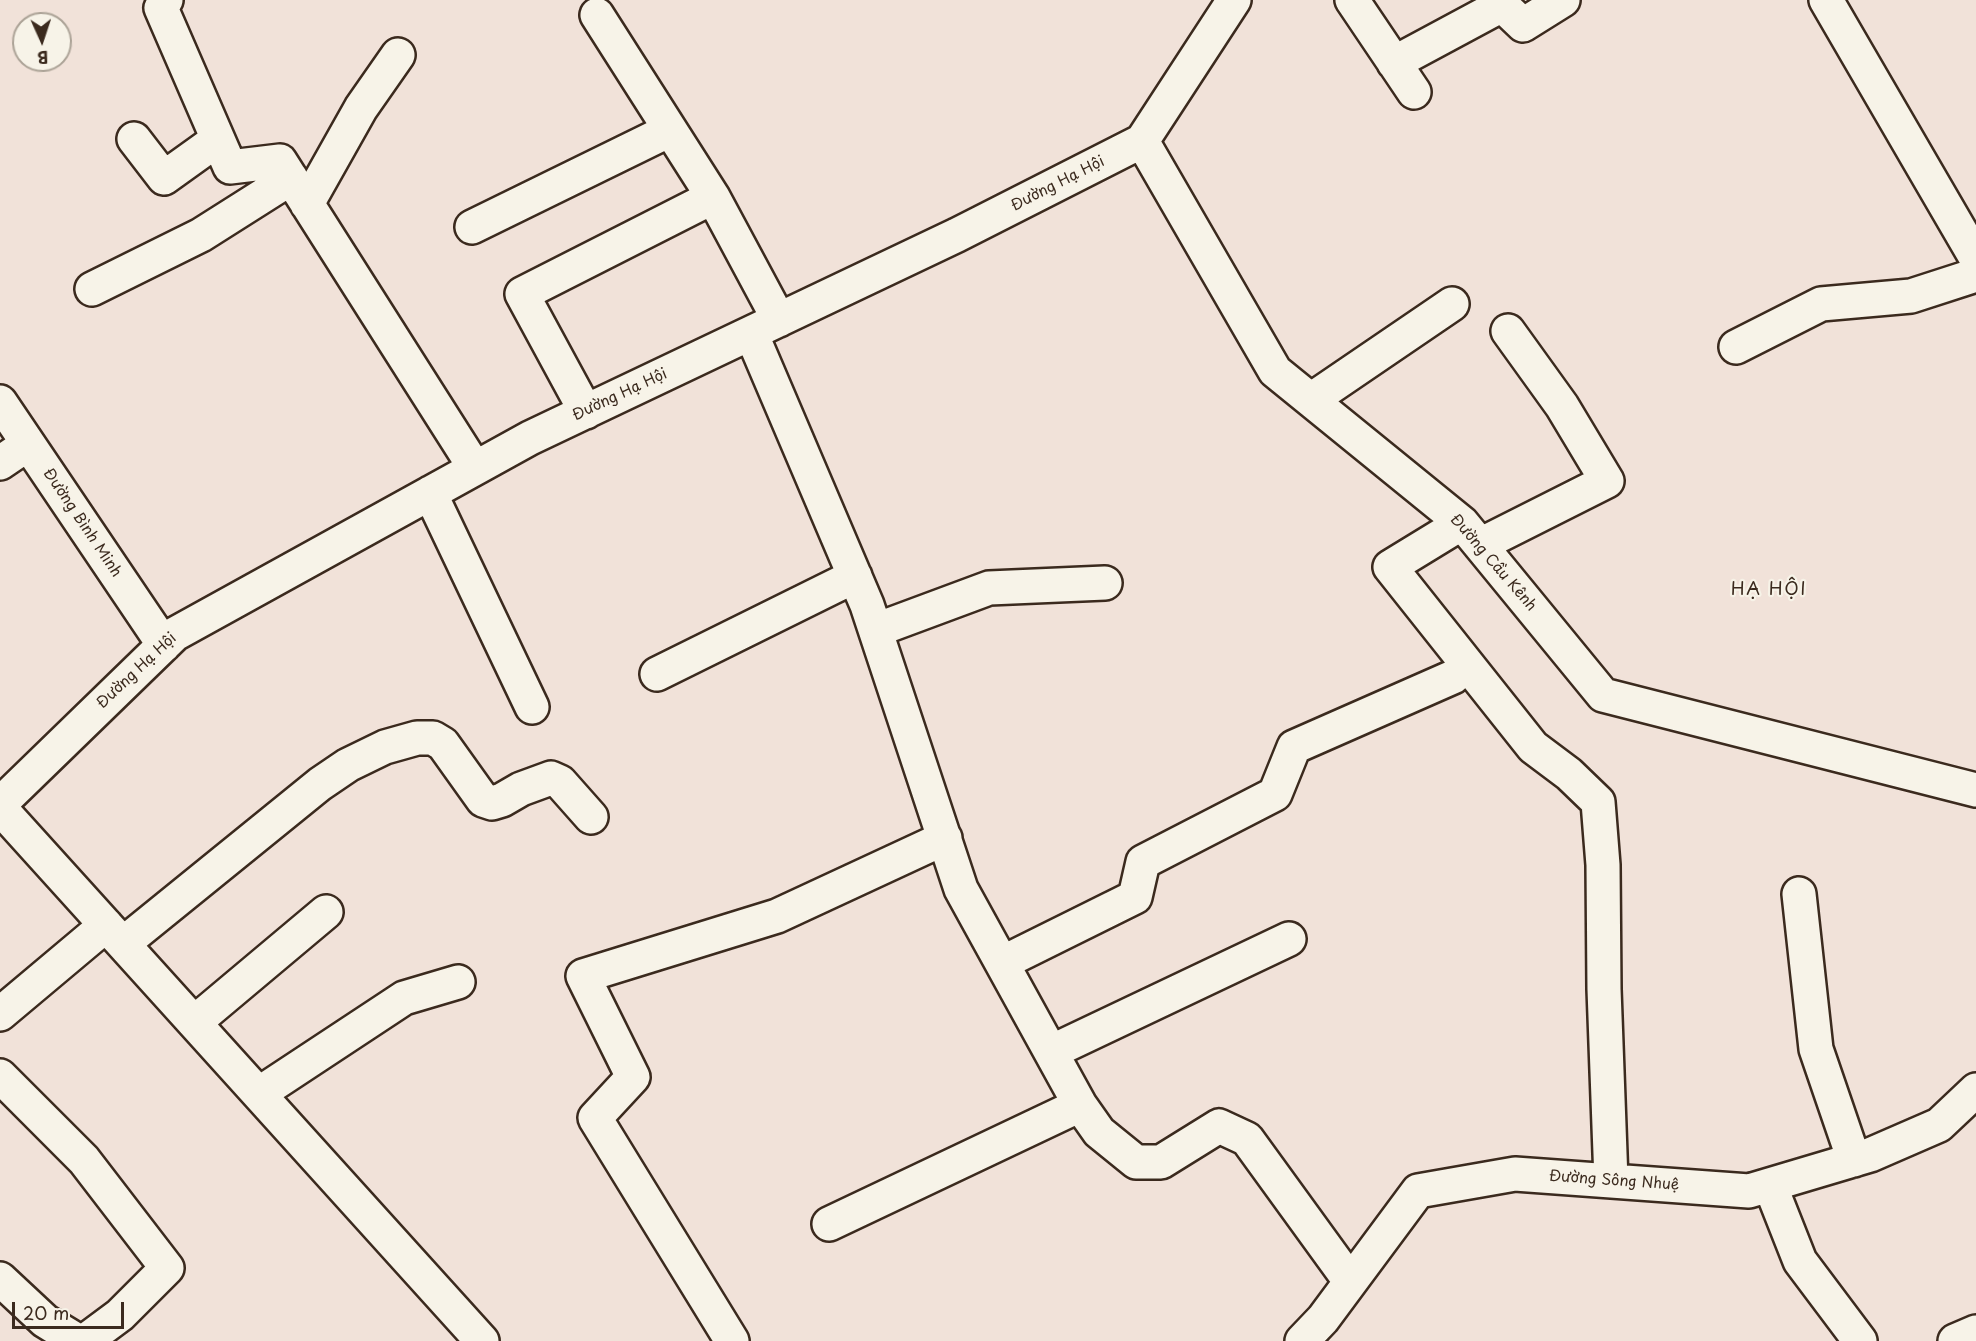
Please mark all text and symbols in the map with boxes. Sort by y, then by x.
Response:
north arrow [12,12,72,72]
text: B [37,46,49,70]
street label: Đường Hạ Hội [1008,153,1108,215]
street label: Đường Hạ Hội [570,365,670,425]
street label: Đường Bình Minh [39,465,125,581]
street label: Đường Cầu Kênh [1446,511,1540,615]
district label: HẠ HỘI [1731,579,1807,601]
street label: Đường Hạ Hội [93,629,181,713]
street label: Đường Sông Nhuệ [1548,1167,1680,1195]
scale bar [15,1290,128,1328]
text: 20 m [23,1299,69,1326]

